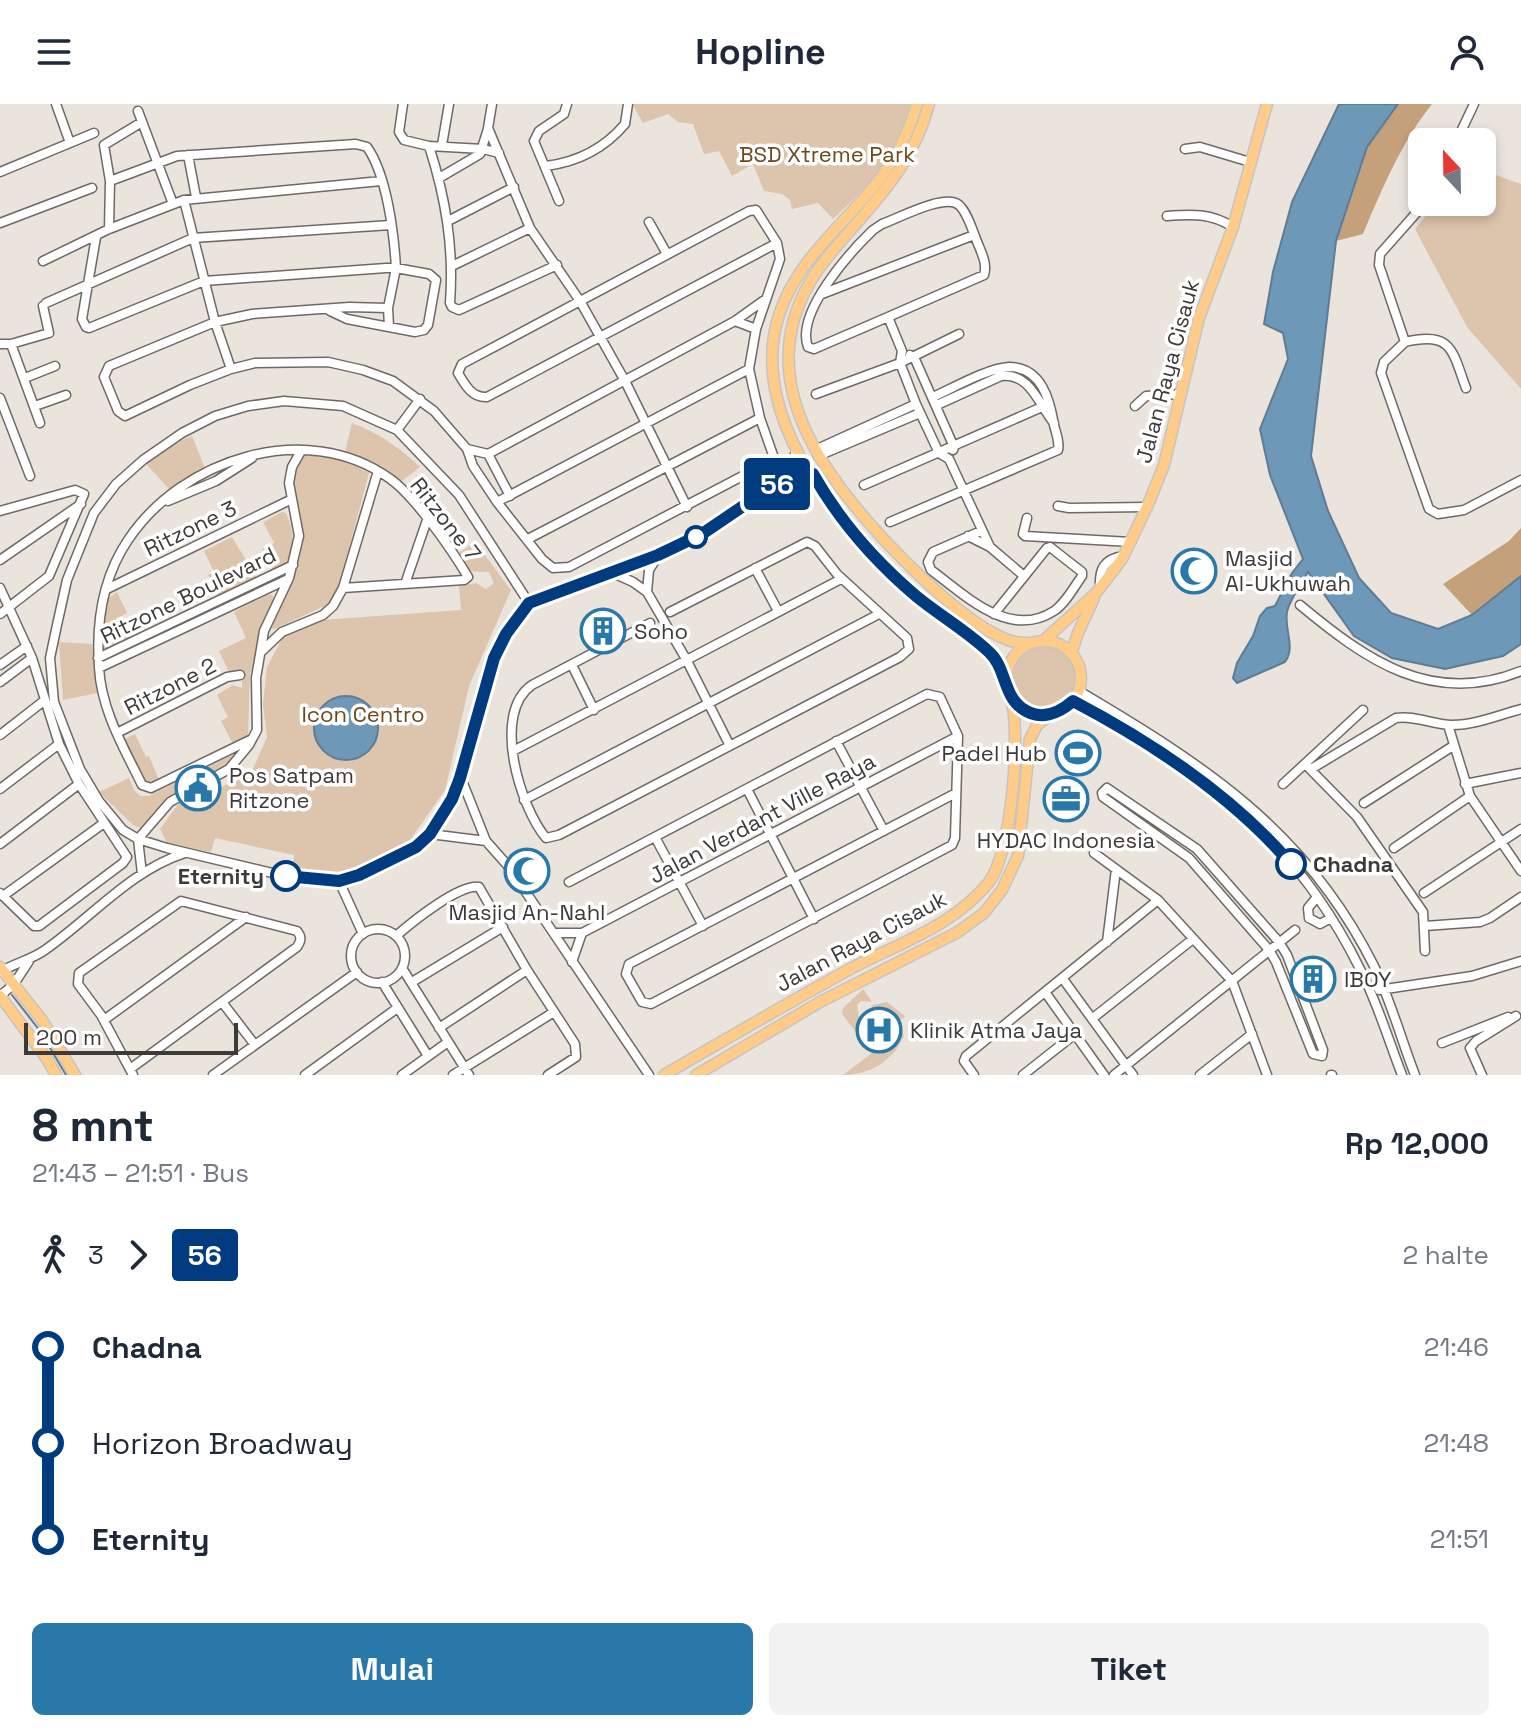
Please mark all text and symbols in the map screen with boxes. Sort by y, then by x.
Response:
text: Hopline [695,29,826,75]
icon: menu [32,30,76,74]
icon: person [1445,30,1489,74]
north arrow [1408,128,1496,216]
map controls [1408,128,1496,216]
park label: BSD Xtreme Park [739,140,915,168]
street label: Jalan Raya Cisauk [1129,276,1205,466]
line badge: 56 [741,458,813,510]
text: 56 [760,466,794,502]
street label: Ritzone 7 [405,472,487,566]
street label: Ritzone 3 [139,494,241,562]
unlabelled marker [685,526,707,548]
street label: Ritzone Boulevard [96,540,280,650]
place label: Masjid Al-Ukhuwah [1225,544,1351,597]
mosque icon: Masjid Al-Ukhuwah [1170,547,1218,595]
building icon: Soho [579,607,627,655]
place label: Soho [634,617,688,645]
street label: Ritzone 2 [119,651,221,721]
park label: Icon Centro [301,700,425,728]
sports icon: Padel Hub [1054,729,1102,777]
place label: Padel Hub [941,739,1047,767]
street label: Jalan Verdant Ville Raya [644,746,880,890]
place label: Pos Satpam Ritzone [229,761,354,814]
public building icon: Pos Satpam Ritzone [174,764,222,812]
office icon: HYDAC Indonesia [1042,775,1090,823]
place label: HYDAC Indonesia [977,826,1156,854]
mosque icon: Masjid An-Nahl [503,847,551,895]
marker: Chadna [1276,849,1306,879]
place label: Chadna [1313,850,1394,878]
marker: Eternity [271,861,301,891]
place label: Eternity [178,862,264,890]
street label: Jalan Raya Cisauk [771,884,951,998]
place label: Masjid An-Nahl [448,898,606,926]
building icon: IBOY [1289,955,1337,1003]
place label: IBOY [1344,965,1392,993]
hospital icon: Klinik Atma Jaya [855,1006,903,1054]
place label: Klinik Atma Jaya [910,1016,1082,1044]
scale bar [24,1019,238,1055]
text: 200 m [36,1023,102,1051]
text: 8 mnt [32,1098,154,1154]
text: Rp 12,000 [1345,1124,1489,1163]
text: 21:43 – 21:51 · Bus [32,1156,249,1190]
icon: walk [32,1233,76,1277]
icon: forward [116,1233,160,1277]
text: 56 [188,1237,222,1273]
text: 3 [88,1238,104,1272]
text: 2 halte [1402,1238,1489,1272]
text: Chadna [92,1328,202,1367]
text: 21:46 [1424,1330,1489,1364]
text: Horizon Broadway [92,1424,353,1463]
text: 21:48 [1423,1426,1489,1460]
text: Eternity [92,1520,210,1559]
text: 21:51 [1430,1522,1489,1556]
button: Mulai [32,1623,753,1715]
button: Tiket [769,1623,1489,1715]

